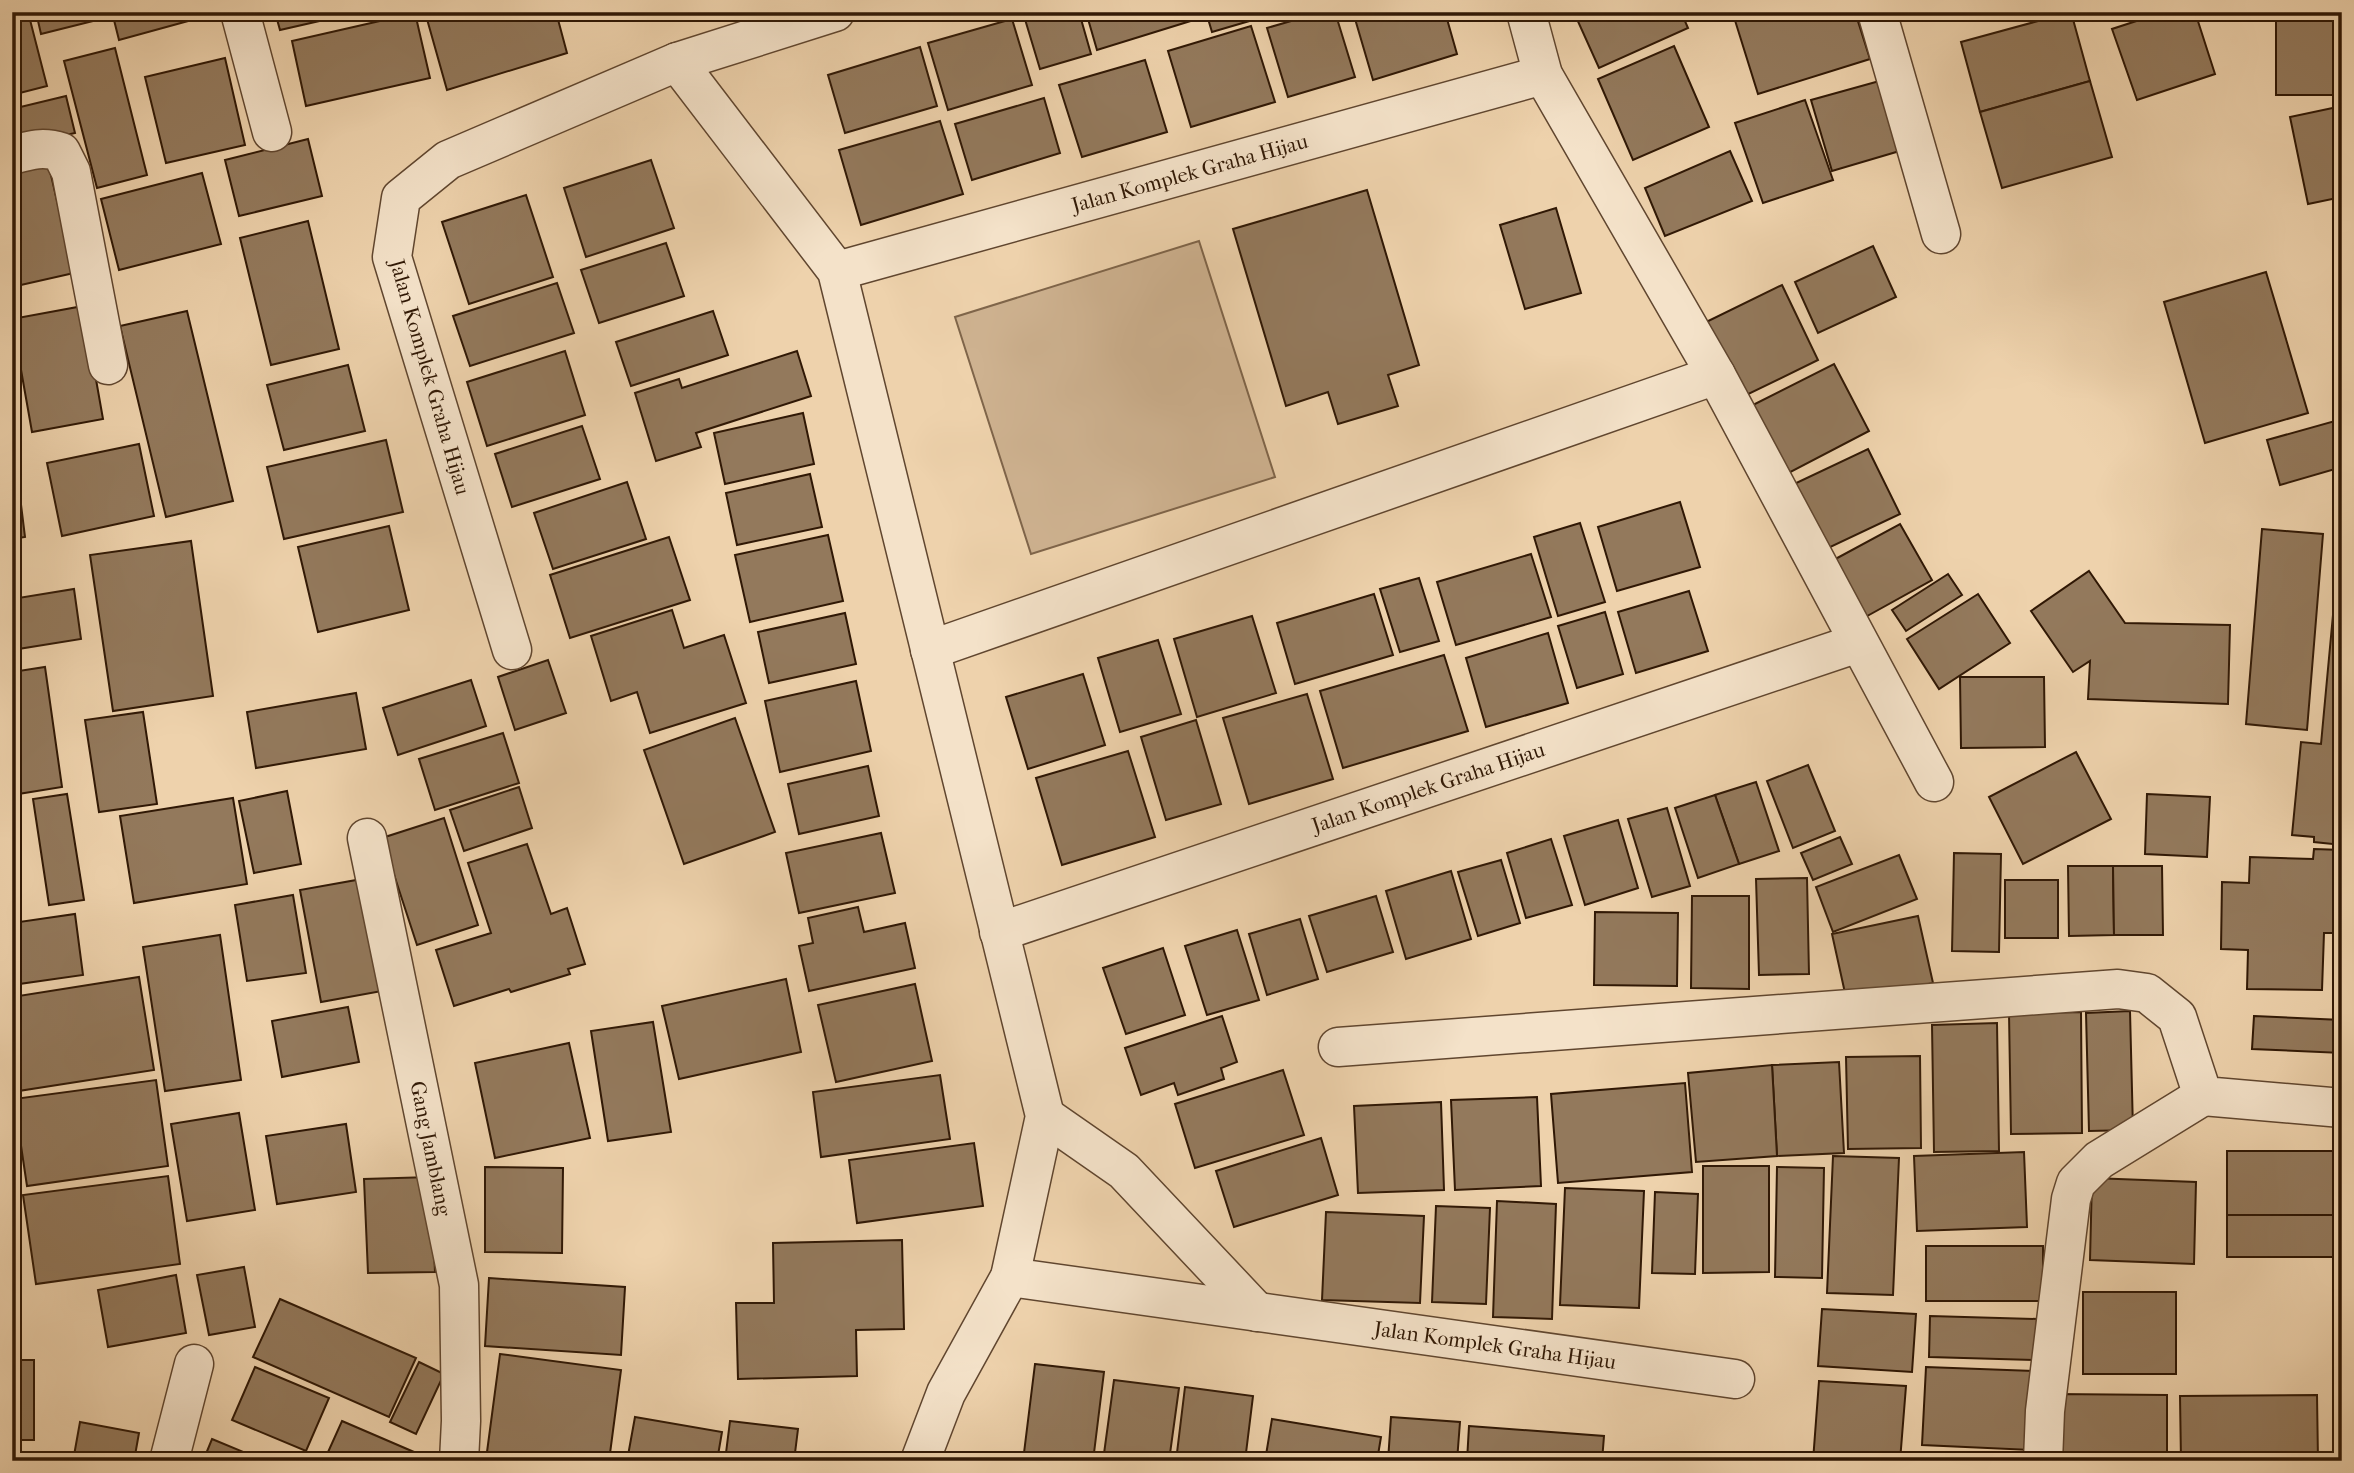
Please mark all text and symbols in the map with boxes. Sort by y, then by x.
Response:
street label: Jalan Komplek Graha Hijau [1067,129,1311,218]
street label: Jalan Komplek Graha Hijau [384,255,475,498]
street label: Jalan Komplek Graha Hijau [1307,737,1548,838]
street label: Gang Jamblang [405,1079,457,1219]
street label: Jalan Komplek Graha Hijau [1371,1316,1618,1374]

